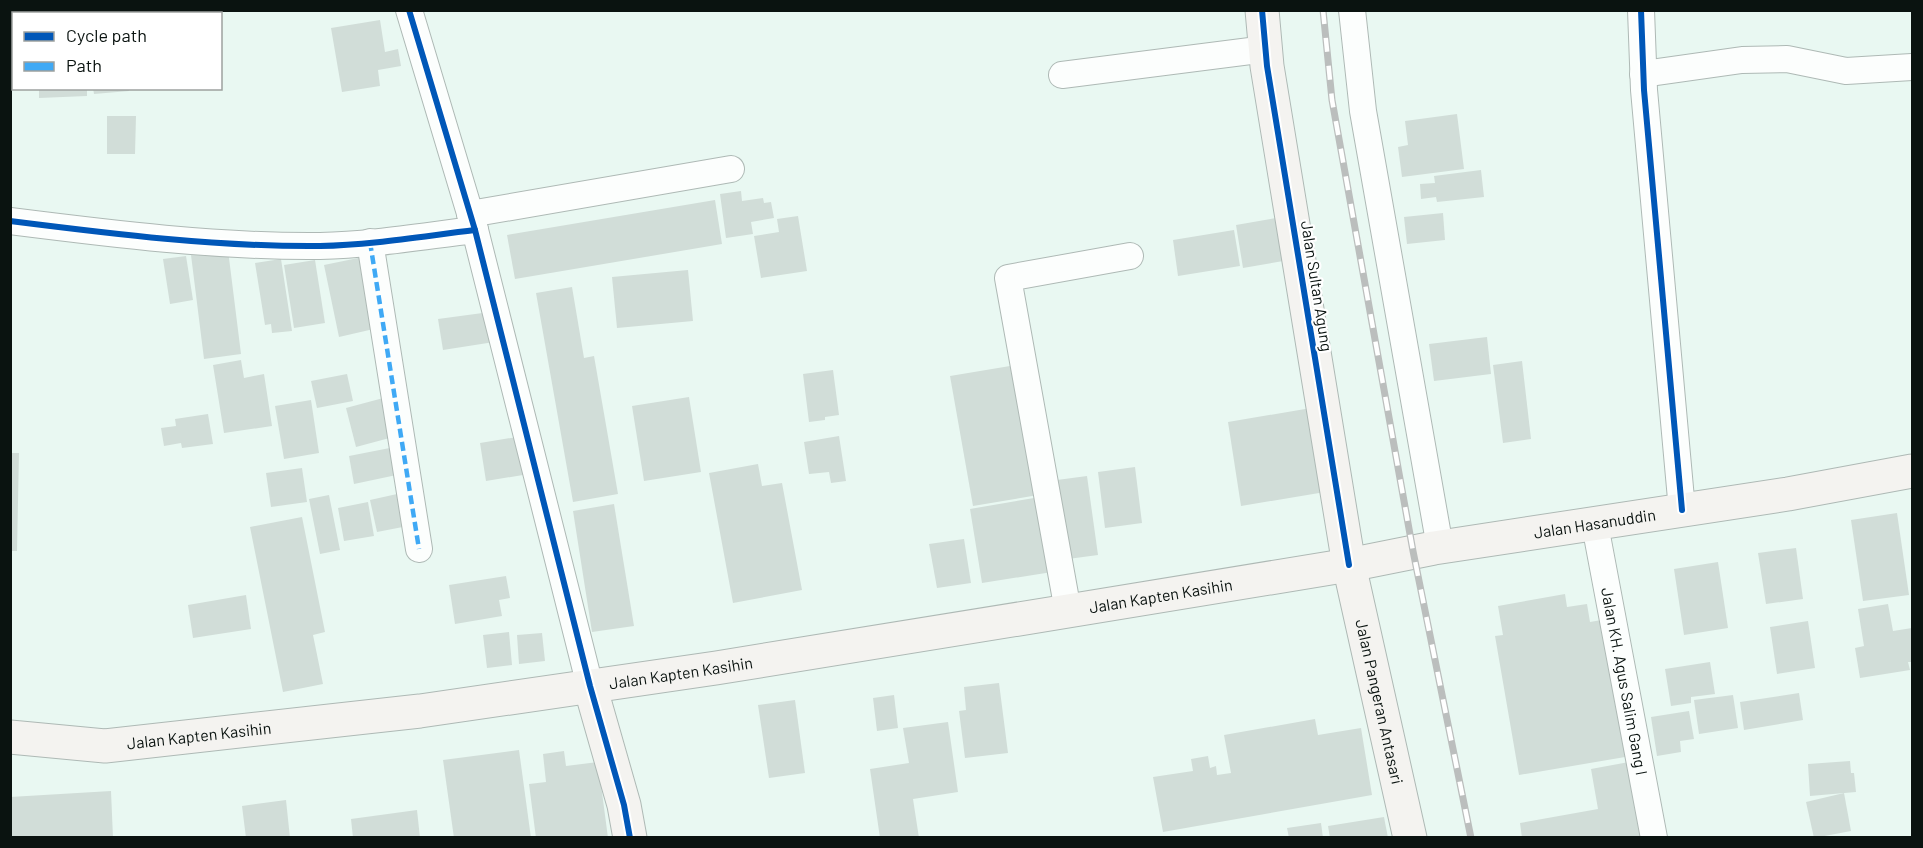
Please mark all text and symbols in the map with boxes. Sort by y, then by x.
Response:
legend [12,12,222,90]
text: Cycle path [66,24,147,46]
text: Path [66,54,102,76]
street label: Jalan Sultan Agung [1298,219,1337,353]
street label: Jalan Hasanuddin [1532,504,1657,542]
street label: Jalan Kapten Kasihin [1088,574,1234,616]
street label: Jalan KH. Agus Salim Gang I [1598,586,1652,777]
street label: Jalan Pangeran Antasari [1352,617,1408,786]
street label: Jalan Kapten Kasihin [608,652,754,692]
street label: Jalan Kapten Kasihin [126,718,272,753]

